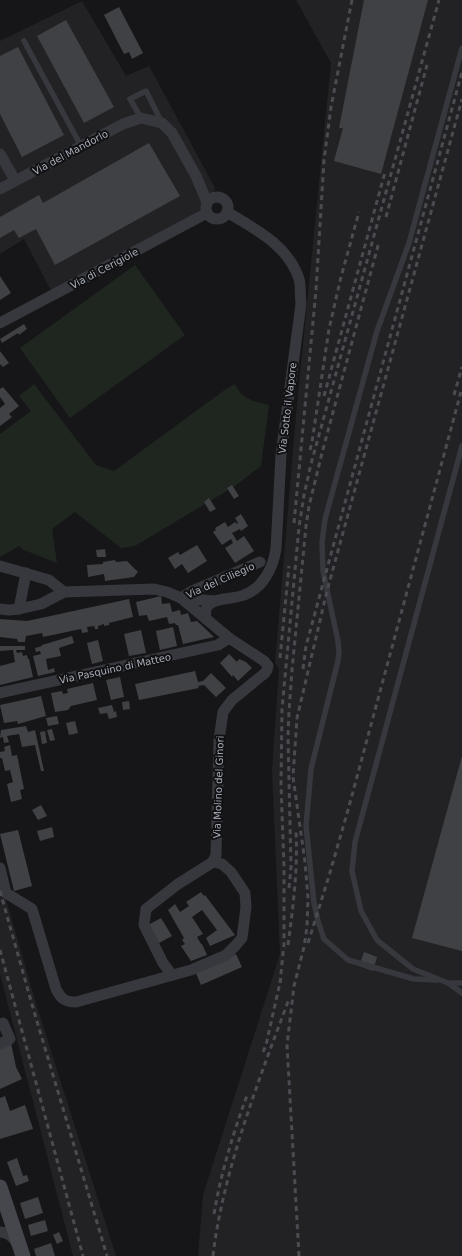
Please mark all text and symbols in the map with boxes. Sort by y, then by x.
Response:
street label: Via del Mandorlo [31,128,110,177]
street label: Via di Cerigiole [68,246,140,291]
street label: Via Sotto il Vapore [276,362,299,454]
street label: Via del Ciliegio [184,560,256,601]
street label: Via Pasquino di Matteo [58,651,172,686]
street label: Via Molino del Ginori [211,735,226,839]

